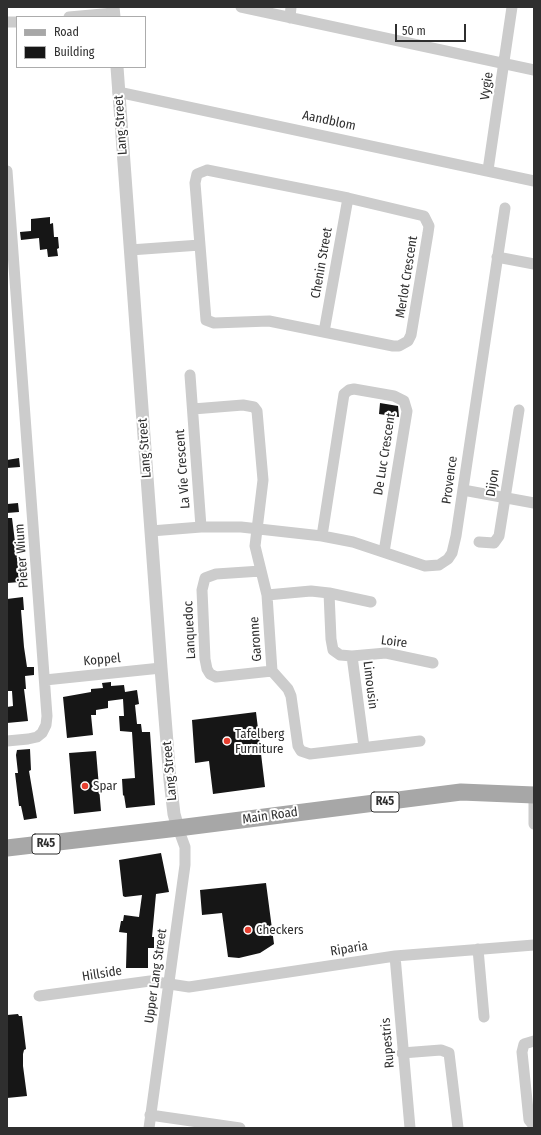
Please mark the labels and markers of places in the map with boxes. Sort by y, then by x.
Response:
place label: Tafelberg Furniture [235,726,284,757]
marker: Tafelberg Furniture [222,736,232,746]
place label: Spar [93,778,117,794]
marker: Spar [80,781,90,791]
place label: Checkers [256,922,304,938]
marker: Checkers [243,925,253,935]

